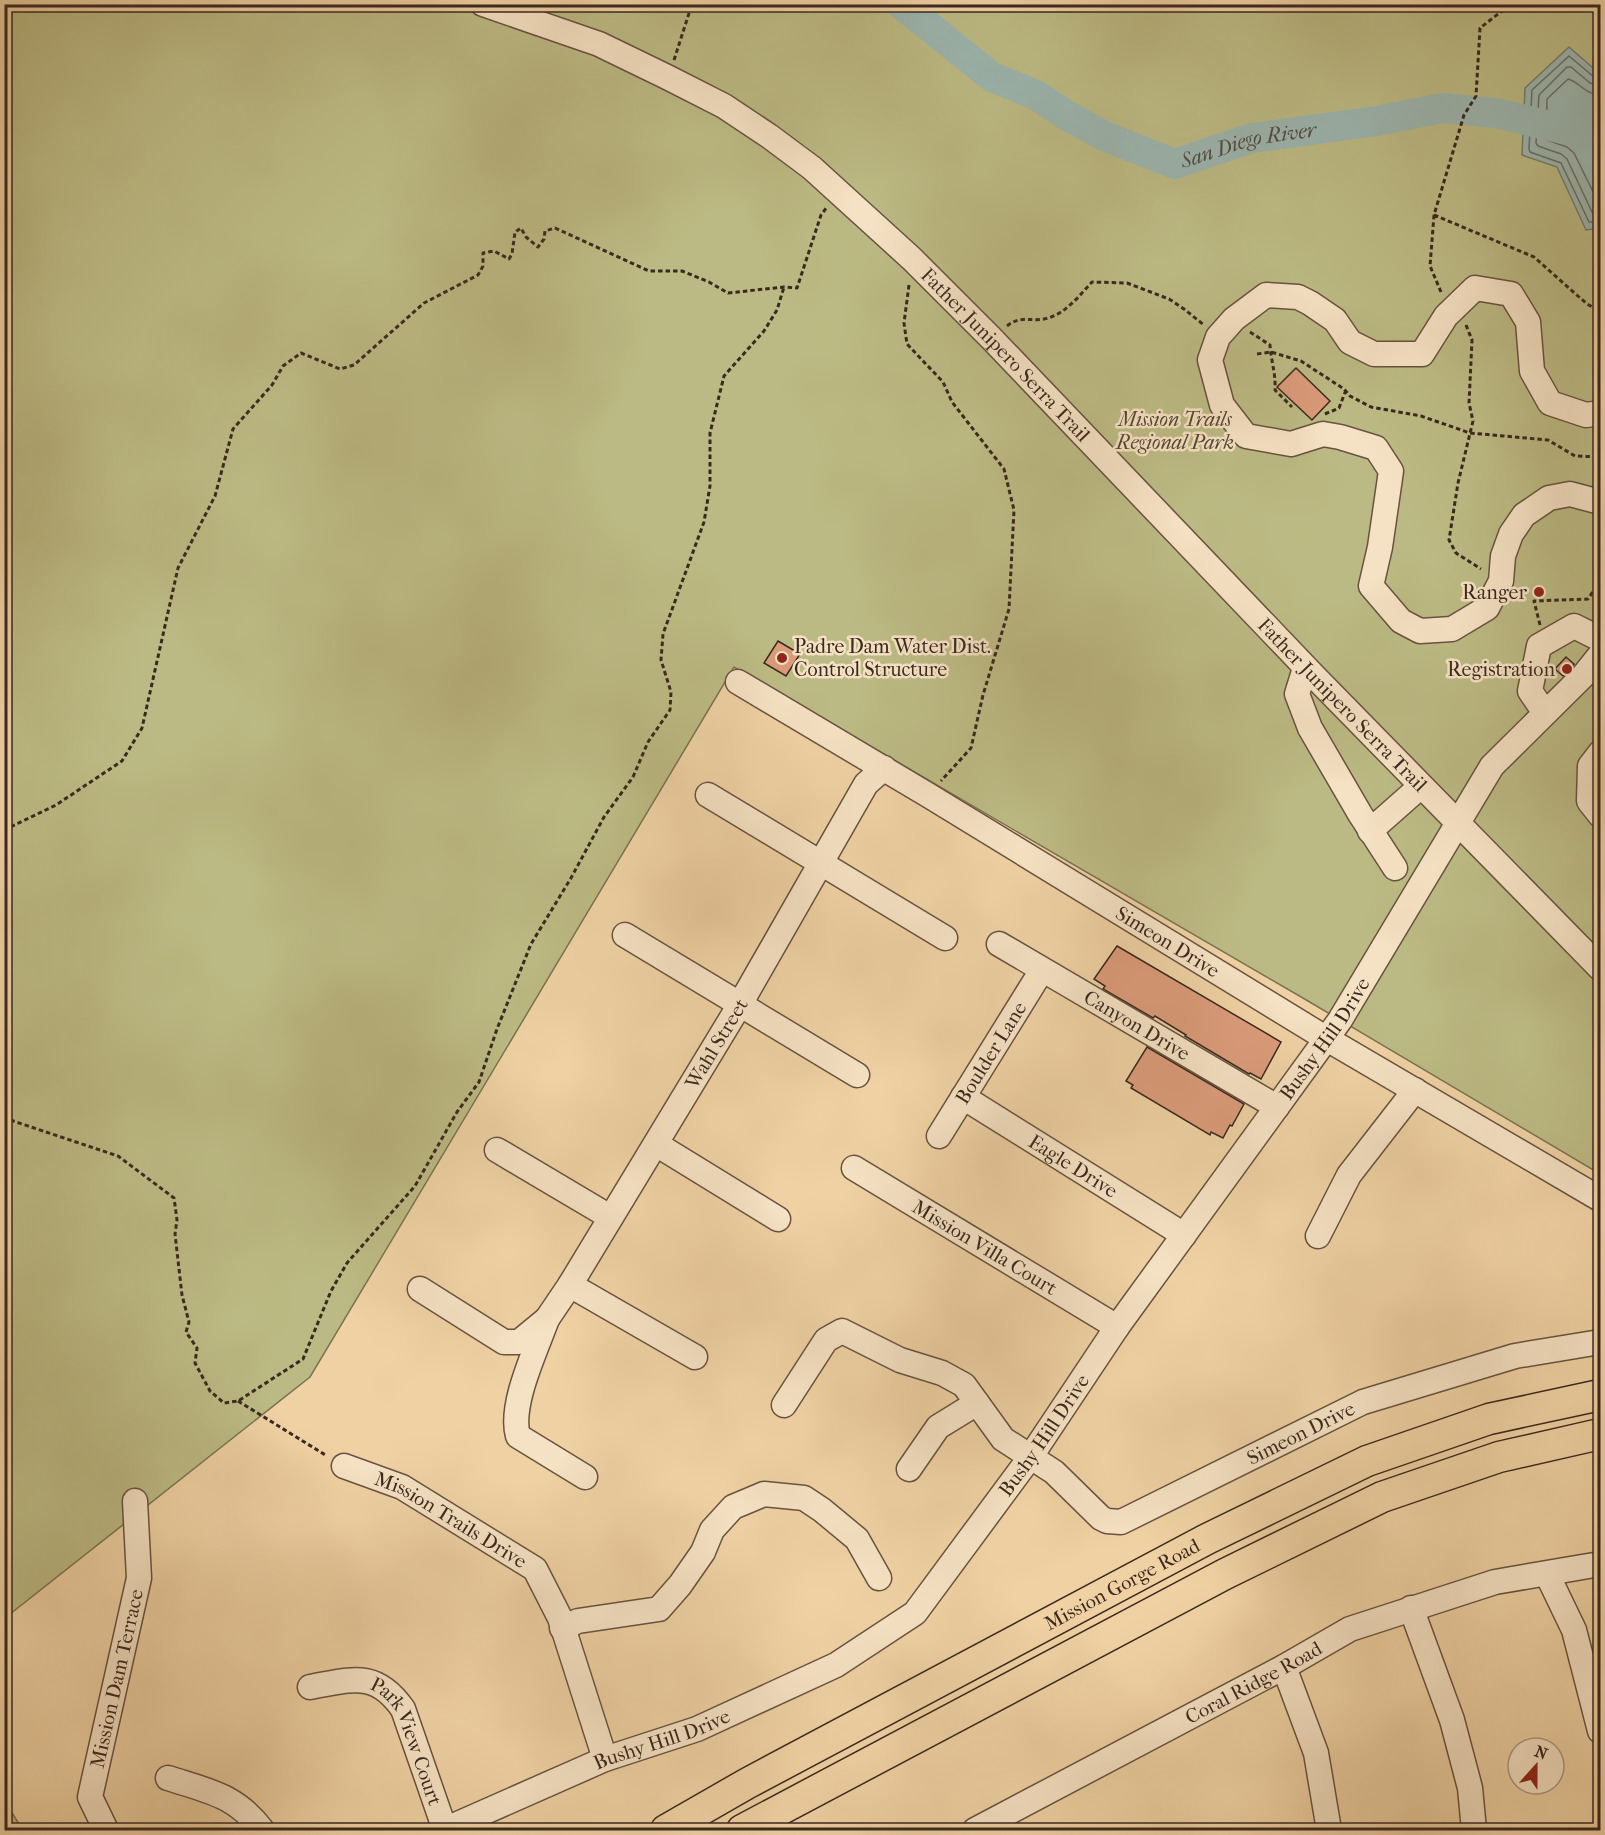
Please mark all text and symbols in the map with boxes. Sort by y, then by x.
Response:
water label: San Diego River [1176,117,1319,174]
street label: Father Junipero Serra Trail [916,263,1095,446]
park label: Mission Trails Regional Park [1114,408,1234,454]
place label: Ranger [1462,581,1527,604]
marker: Ranger [1532,585,1546,599]
street label: Father Junipero Serra Trail [1253,613,1432,797]
place label: Padre Dam Water Dist. Control Structure [794,635,991,681]
marker: Padre Dam Water Dist. Control Structure [775,651,789,665]
place label: Registration [1447,658,1555,681]
marker: Registration [1560,662,1574,676]
street label: Simeon Drive [1112,901,1224,982]
street label: Bushy Hill Drive [1275,973,1374,1104]
street label: Canyon Drive [1080,985,1194,1065]
street label: Wahl Street [680,994,752,1094]
street label: Boulder Lane [950,997,1031,1108]
street label: Eagle Drive [1024,1129,1122,1202]
street label: Mission Villa Court [908,1195,1061,1300]
street label: Bushy Hill Drive [994,1370,1094,1501]
street label: Simeon Drive [1243,1396,1358,1469]
street label: Mission Trails Drive [372,1467,531,1573]
street label: Mission Gorge Road [1040,1533,1205,1635]
street label: Mission Dam Terrace [85,1587,148,1770]
street label: Coral Ridge Road [1181,1636,1327,1729]
street label: Park View Court [367,1672,447,1808]
street label: Bushy Hill Drive [590,1704,734,1774]
north arrow [1506,1736,1566,1796]
text: N [1532,1741,1551,1764]

